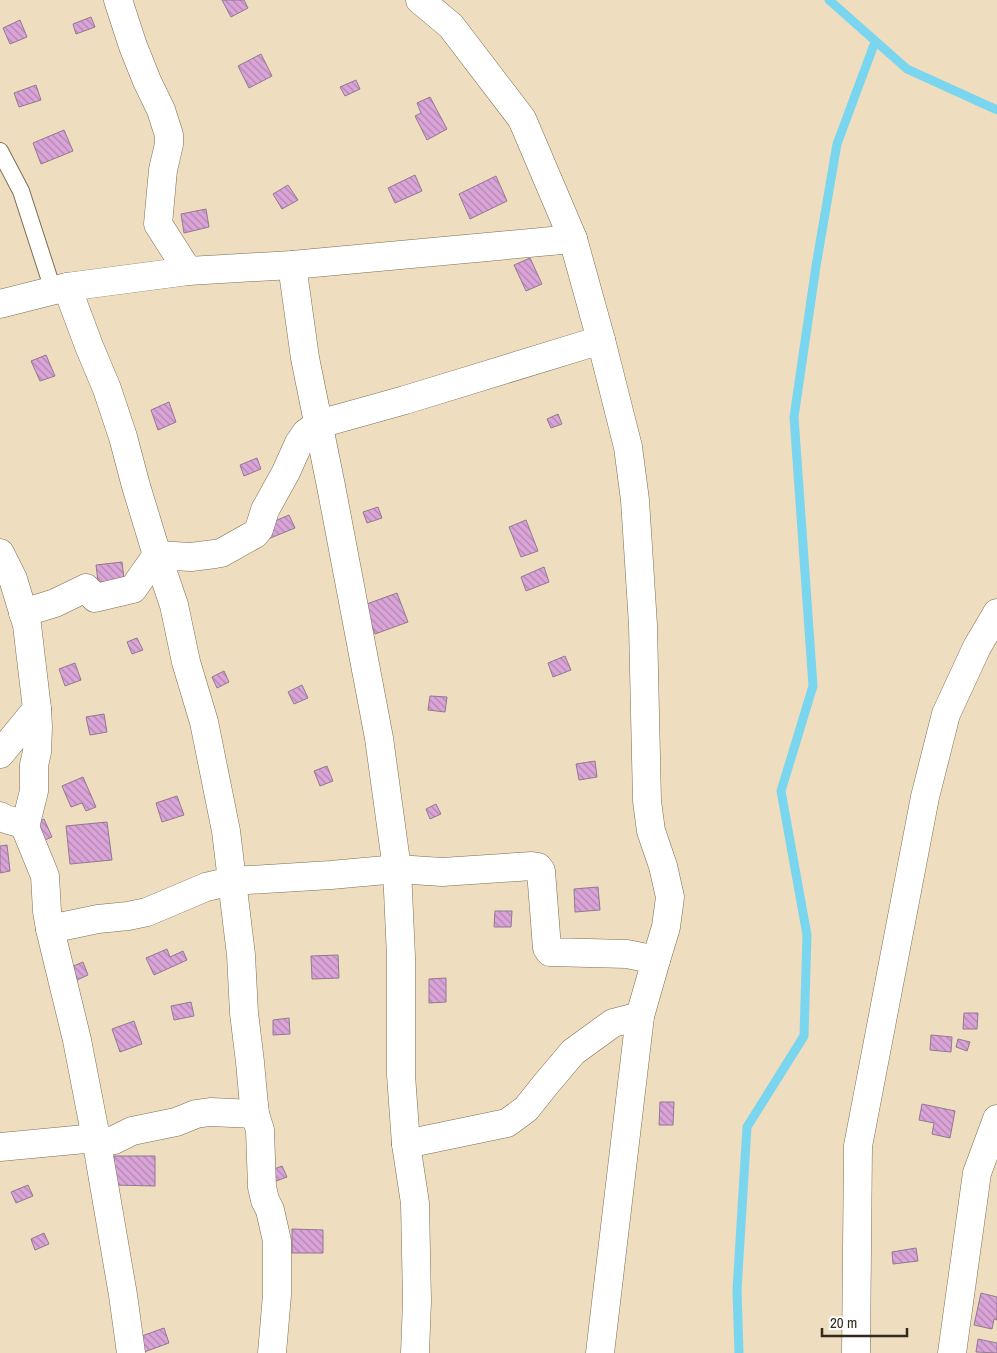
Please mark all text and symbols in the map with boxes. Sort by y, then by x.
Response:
scale bar [822,1306,907,1338]
text: 20 m [830,1312,857,1333]

